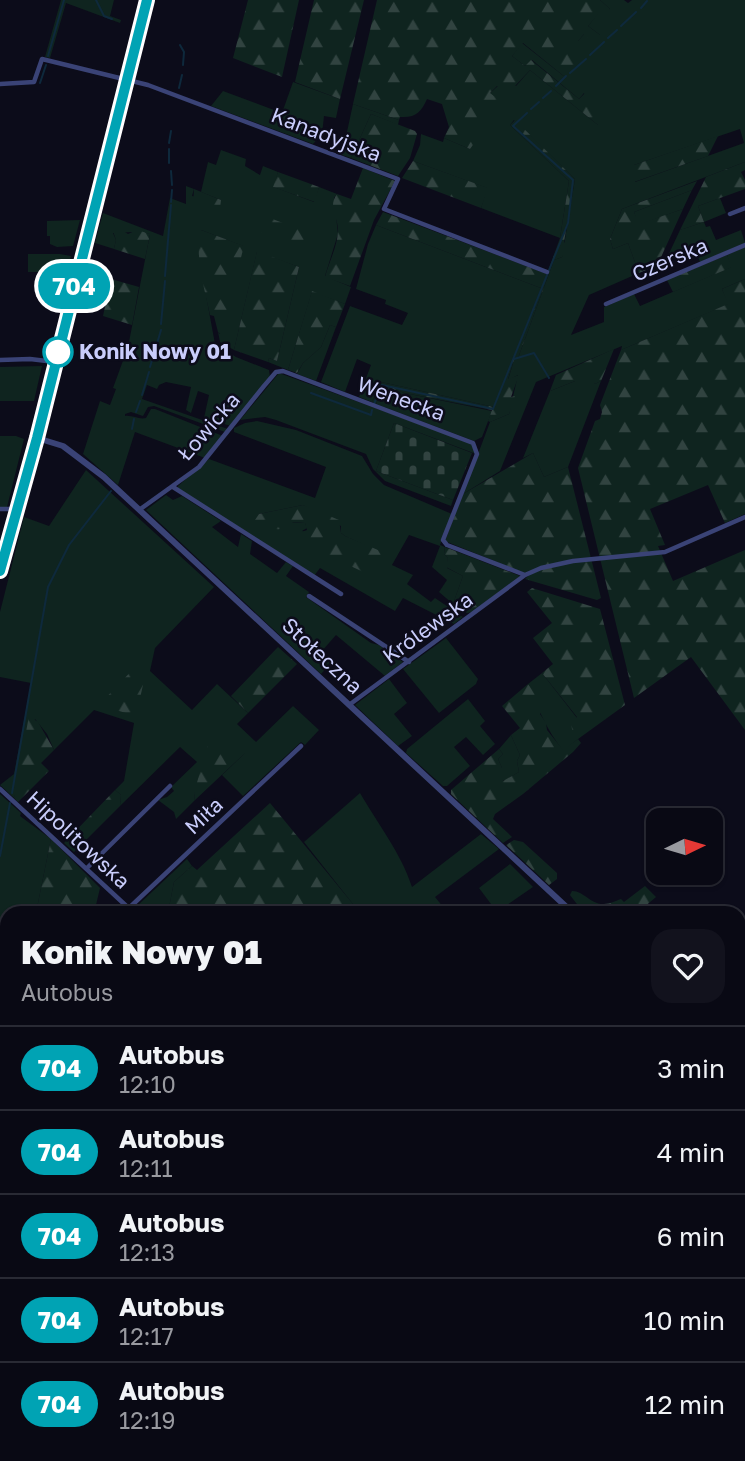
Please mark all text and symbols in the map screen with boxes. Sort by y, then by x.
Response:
street label: Kanadyjska [268,101,385,167]
street label: Czerska [628,232,711,287]
line badge: 704 [34,263,114,309]
text: 704 [52,271,96,300]
marker: Konik Nowy 01 [43,337,73,367]
place label: Konik Nowy 01 [79,338,231,364]
street label: Wenecka [354,370,449,426]
street label: Łowicka [171,387,245,466]
street label: Królewska [377,586,478,669]
street label: Stołeczna [277,612,368,699]
street label: Hipolitowska [22,785,136,894]
street label: Miła [179,791,228,839]
north arrow [646,808,723,886]
map controls [646,808,723,885]
button: heart [651,929,725,1003]
text: Konik Nowy 01 [21,932,262,971]
text: Autobus [21,978,113,1006]
text: Autobus [119,1039,225,1070]
text: 704 [38,1053,81,1082]
text: 3 min [657,1053,725,1084]
text: 12:10 [119,1070,176,1098]
text: Autobus [119,1123,225,1154]
text: 704 [38,1137,81,1166]
text: 4 min [657,1137,725,1168]
text: 12:11 [119,1154,173,1182]
text: Autobus [119,1207,225,1238]
text: 704 [38,1221,81,1250]
text: 6 min [657,1221,725,1252]
text: 12:13 [119,1238,175,1266]
text: Autobus [119,1291,225,1322]
text: 704 [38,1305,81,1334]
text: 10 min [644,1305,725,1336]
text: 12:17 [119,1322,174,1350]
text: Autobus [119,1375,225,1406]
text: 704 [38,1389,81,1418]
text: 12 min [645,1389,725,1420]
text: 12:19 [119,1406,175,1434]

